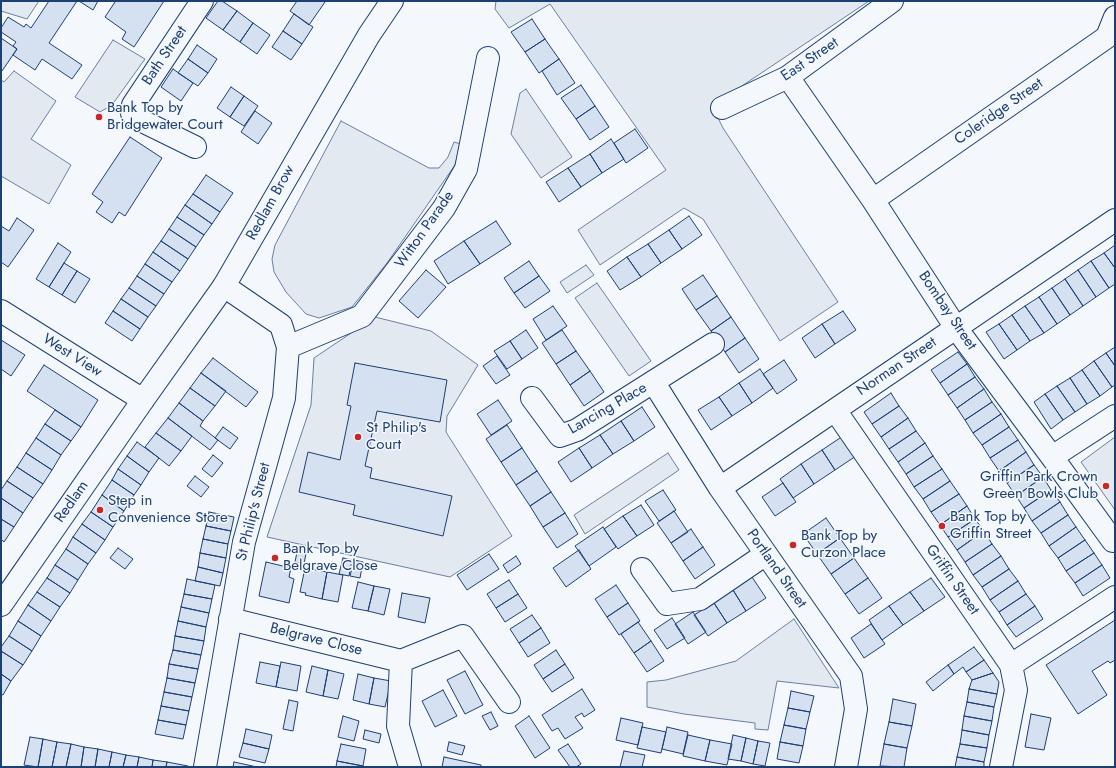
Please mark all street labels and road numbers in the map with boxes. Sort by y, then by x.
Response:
street label: Bath Street [139,23,191,89]
street label: East Street [778,34,842,86]
street label: Coleridge Street [951,75,1047,149]
street label: Redlam Brow [243,162,299,244]
street label: Witton Parade [392,188,458,272]
street label: Bombay Street [914,268,980,354]
street label: West View [39,331,105,381]
street label: Norman Street [854,334,940,400]
street label: Lancing Place [566,379,650,439]
street label: St Philip's Street [233,461,275,563]
street label: Redlam [51,478,93,526]
street label: Portland Street [742,526,810,612]
street label: Griffin Street [921,542,983,618]
street label: Belgrave Close [268,620,364,660]

